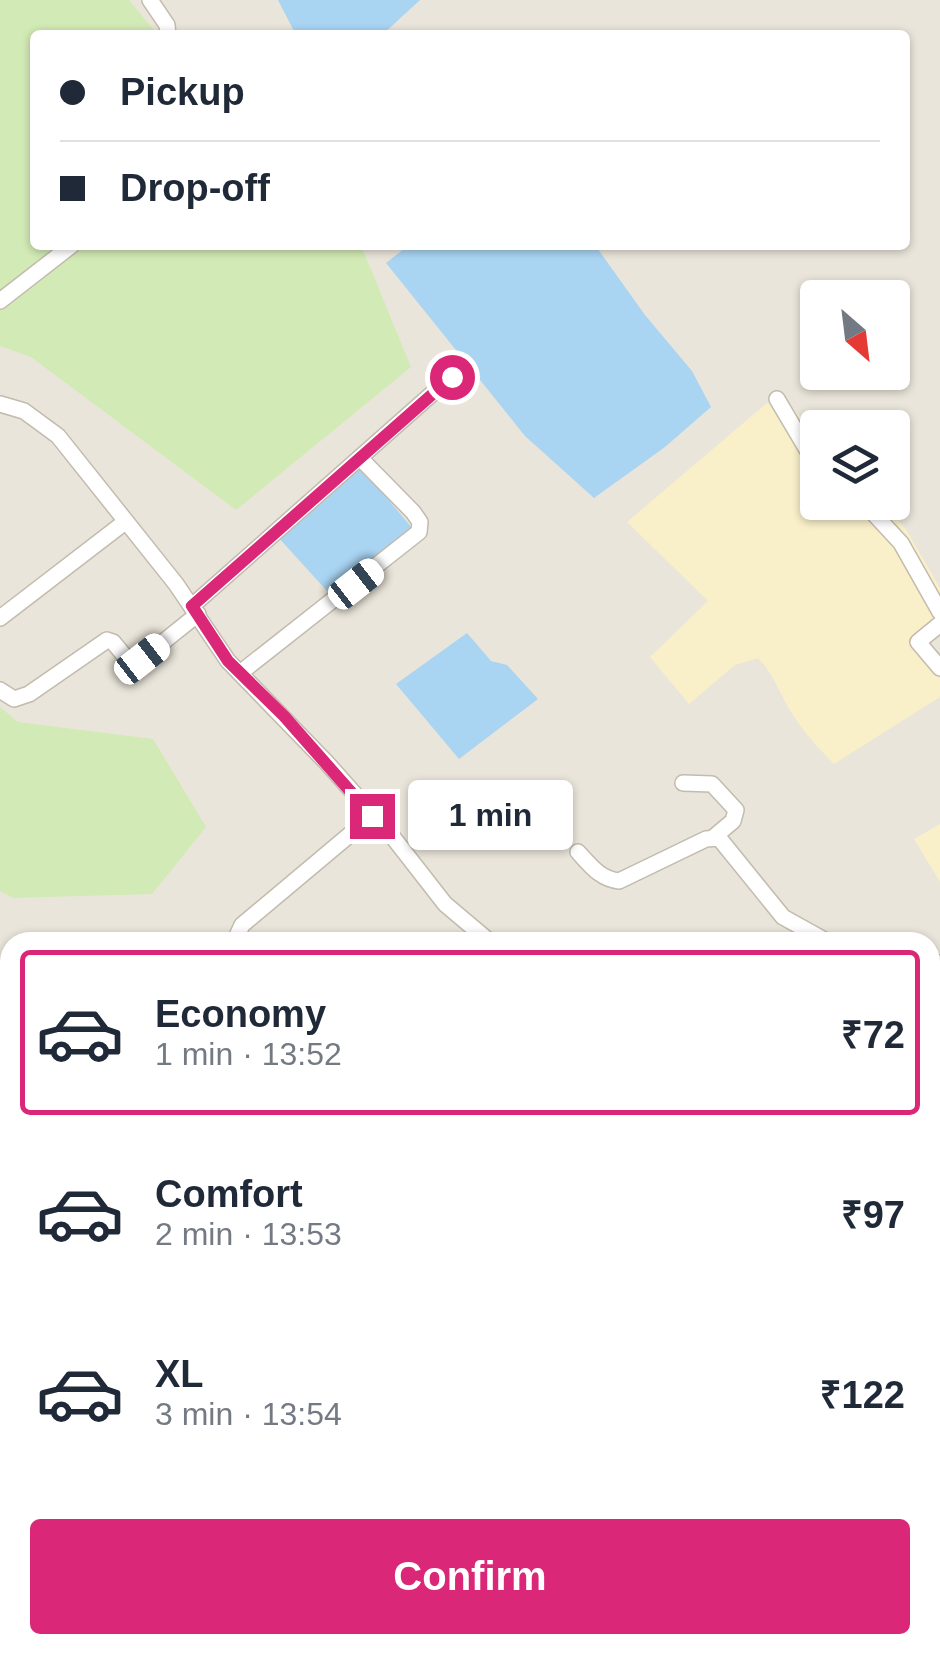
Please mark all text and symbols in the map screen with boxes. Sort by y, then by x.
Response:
text: Pickup [120,71,245,113]
text: Drop-off [120,167,270,209]
north arrow [800,280,910,390]
map controls [800,280,910,520]
route start [430,355,475,400]
button: layers [800,410,910,520]
car [323,554,389,614]
car [109,629,175,689]
callout: 1 min [407,781,572,851]
route end [350,794,395,839]
text: 1 min [449,797,532,833]
icon: car [35,988,125,1078]
text: Economy [155,993,326,1035]
text: ₹72 [841,1014,905,1056]
text: 1 min · 13:52 [155,1036,342,1072]
icon: car [35,1168,125,1258]
text: Comfort [155,1173,303,1215]
text: ₹97 [841,1194,905,1236]
text: 2 min · 13:53 [155,1216,342,1252]
icon: car [35,1348,125,1438]
text: XL [155,1353,204,1395]
text: ₹122 [820,1374,905,1416]
text: 3 min · 13:54 [155,1396,342,1432]
button: Confirm [30,1519,910,1634]

